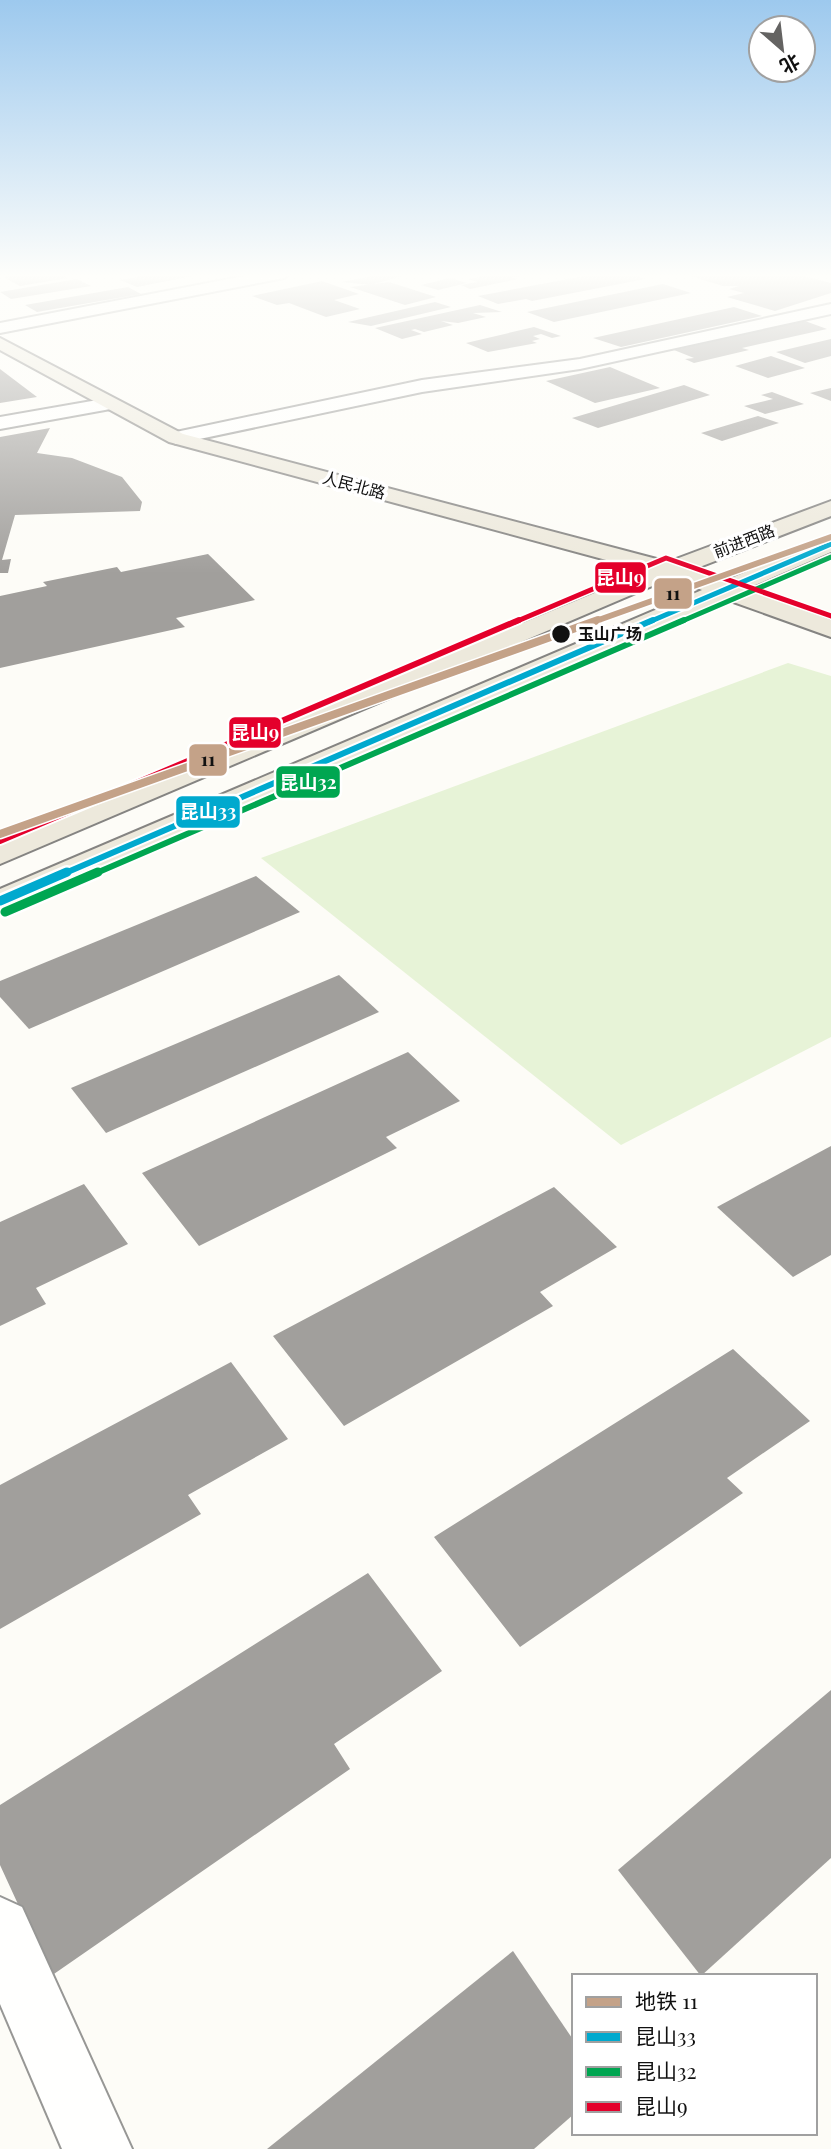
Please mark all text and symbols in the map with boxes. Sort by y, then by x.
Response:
north arrow [747,14,817,84]
text: 北 [776,49,805,81]
street label: 人民北路 [320,466,388,503]
street label: 前进西路 [710,519,777,562]
line badge: 昆山9 [594,561,647,594]
text: 昆山9 [596,563,644,589]
line badge: 11 [653,577,693,610]
text: 11 [666,579,680,605]
marker: 玉山广场 [550,623,572,645]
place label: 玉山广场 [578,623,642,644]
line badge: 昆山9 [228,716,282,749]
text: 昆山9 [231,718,279,744]
line badge: 11 [188,743,228,777]
text: 11 [201,745,215,771]
line badge: 昆山32 [275,765,341,799]
text: 昆山32 [279,768,337,794]
line badge: 昆山33 [175,795,241,829]
text: 昆山33 [180,797,236,823]
legend [572,1974,817,2135]
text: 地铁 11 [635,1986,698,2014]
text: 昆山33 [635,2021,696,2049]
text: 昆山32 [635,2056,697,2084]
text: 昆山9 [635,2091,688,2119]

